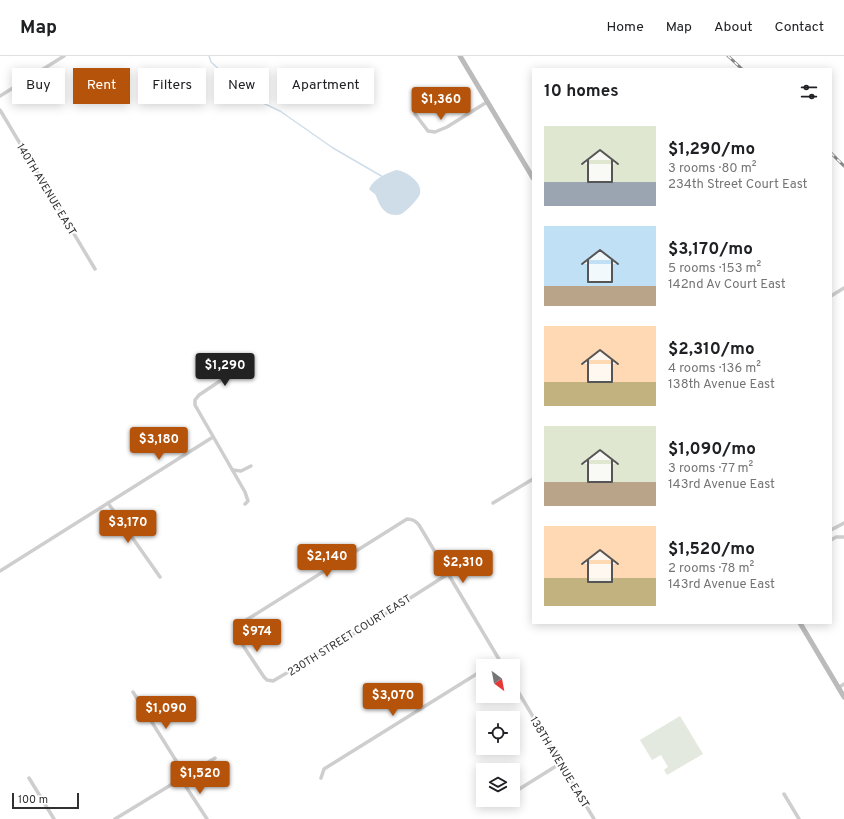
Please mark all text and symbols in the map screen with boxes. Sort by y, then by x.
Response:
text: Map [20,16,57,40]
text: Home [607,19,644,36]
text: Map [666,19,692,36]
text: About [714,19,753,36]
text: Contact [775,19,824,36]
chip: Buy [12,68,65,104]
chip: Rent [73,68,130,104]
chip: Filters [138,68,206,104]
chip: New [214,68,269,104]
chip: Apartment [277,68,374,104]
text: 10 homes [544,81,619,103]
icon: filters [798,81,820,103]
pin: $1,360 [408,87,474,121]
text: $1,360 [421,92,461,108]
text: $1,290/mo [668,139,755,161]
street label: 140TH AVENUE EAST [13,141,79,238]
icon: home [576,142,624,190]
text: 3 rooms · 80 m² [668,161,756,177]
text: 234th Street Court East [668,177,808,193]
text: $3,170/mo [668,239,753,261]
icon: home [576,242,624,290]
text: 5 rooms · 153 m² [668,261,761,277]
text: 142nd Av Court East [668,277,786,293]
text: $2,310/mo [668,339,755,361]
icon: home [576,342,624,390]
pin: $1,290 [192,353,258,387]
text: $1,290 [205,358,245,374]
text: 4 rooms · 136 m² [668,361,761,377]
text: 138th Avenue East [668,377,775,393]
pin: $3,180 [126,427,192,461]
text: $3,180 [139,432,179,448]
text: $1,090/mo [668,439,756,461]
icon: home [576,442,624,490]
text: 3 rooms · 77 m² [668,461,753,477]
text: 143rd Avenue East [668,477,775,493]
pin: $3,170 [95,510,161,544]
text: $3,170 [108,515,148,531]
text: $1,520/mo [668,539,755,561]
icon: home [576,542,624,590]
pin: $2,140 [294,544,360,578]
text: $2,140 [306,549,348,565]
pin: $2,310 [430,550,496,584]
text: $2,310 [443,555,483,571]
text: 2 rooms · 78 m² [668,561,754,577]
text: 143rd Avenue East [668,577,775,593]
street label: 230TH STREET COURT EAST [285,592,414,680]
pin: $974 [233,619,281,653]
text: $974 [242,624,272,640]
north arrow [476,659,520,703]
map controls [476,659,520,807]
pin: $3,070 [360,683,426,717]
text: $3,070 [372,688,414,704]
pin: $1,090 [133,696,199,730]
text: $1,090 [145,701,187,717]
button: locate [476,711,520,755]
street label: 138TH AVENUE EAST [526,714,592,811]
pin: $1,520 [167,761,233,795]
button: layers [476,763,520,807]
text: $1,520 [180,766,220,782]
scale bar [12,791,79,810]
text: 100 m [18,793,48,807]

